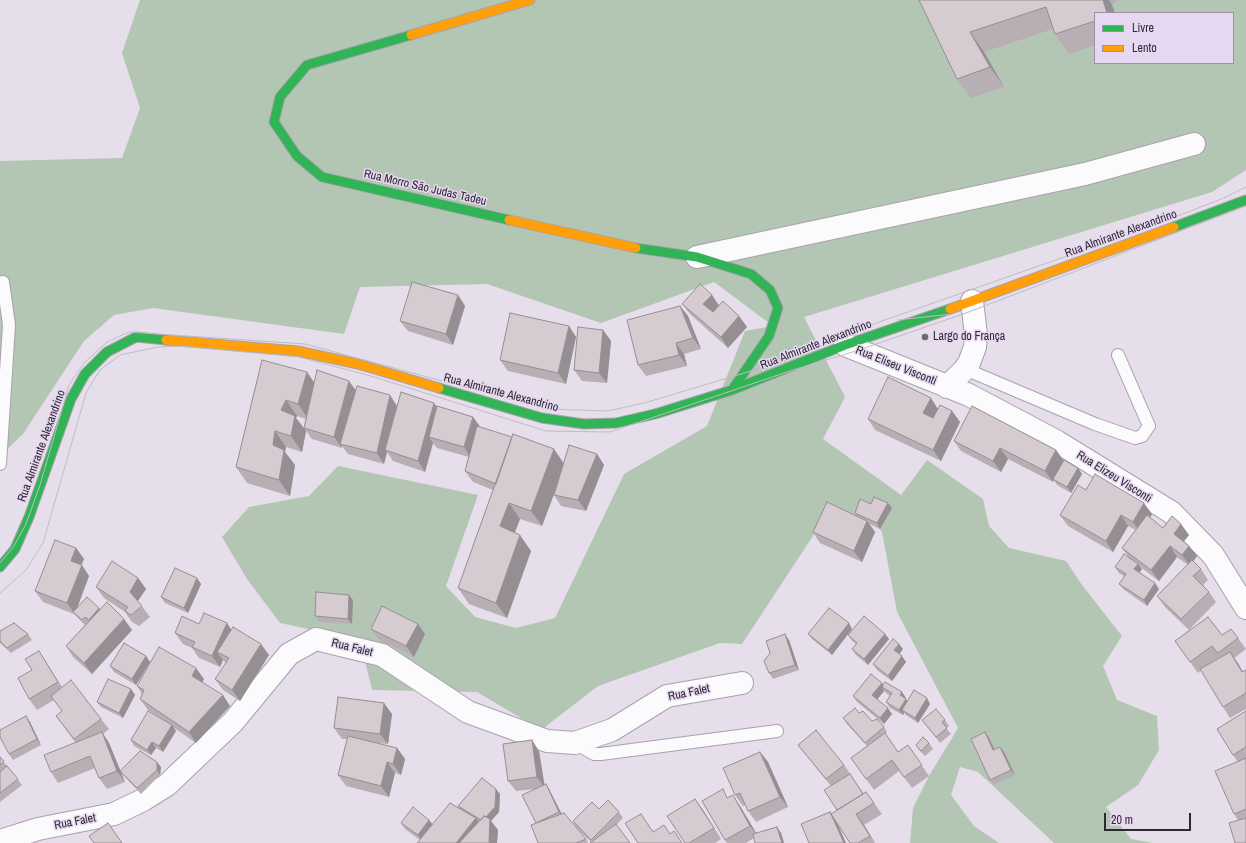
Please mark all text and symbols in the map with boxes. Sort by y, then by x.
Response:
legend [1094,12,1234,64]
text: Livre [1132,20,1154,36]
text: Lento [1132,40,1157,56]
street label: Rua Morro São Judas Tadeu [362,167,488,209]
street label: Rua Almirante Alexandrino [1063,207,1179,261]
street label: Rua Almirante Alexandrino [758,317,874,373]
place label: Largo do França [933,330,1005,344]
marker: Largo do França [920,332,930,342]
street label: Rua Eliseu Visconti [853,343,939,389]
street label: Rua Almirante Alexandrino [442,371,560,415]
street label: Rua Almirante Alexandrino [15,388,69,504]
street label: Rua Elizeu Visconti [1074,448,1154,506]
street label: Rua Falet [330,636,374,660]
street label: Rua Falet [667,682,711,704]
scale bar [1106,805,1193,831]
street label: Rua Falet [53,811,97,833]
text: 20 m [1111,812,1133,828]

